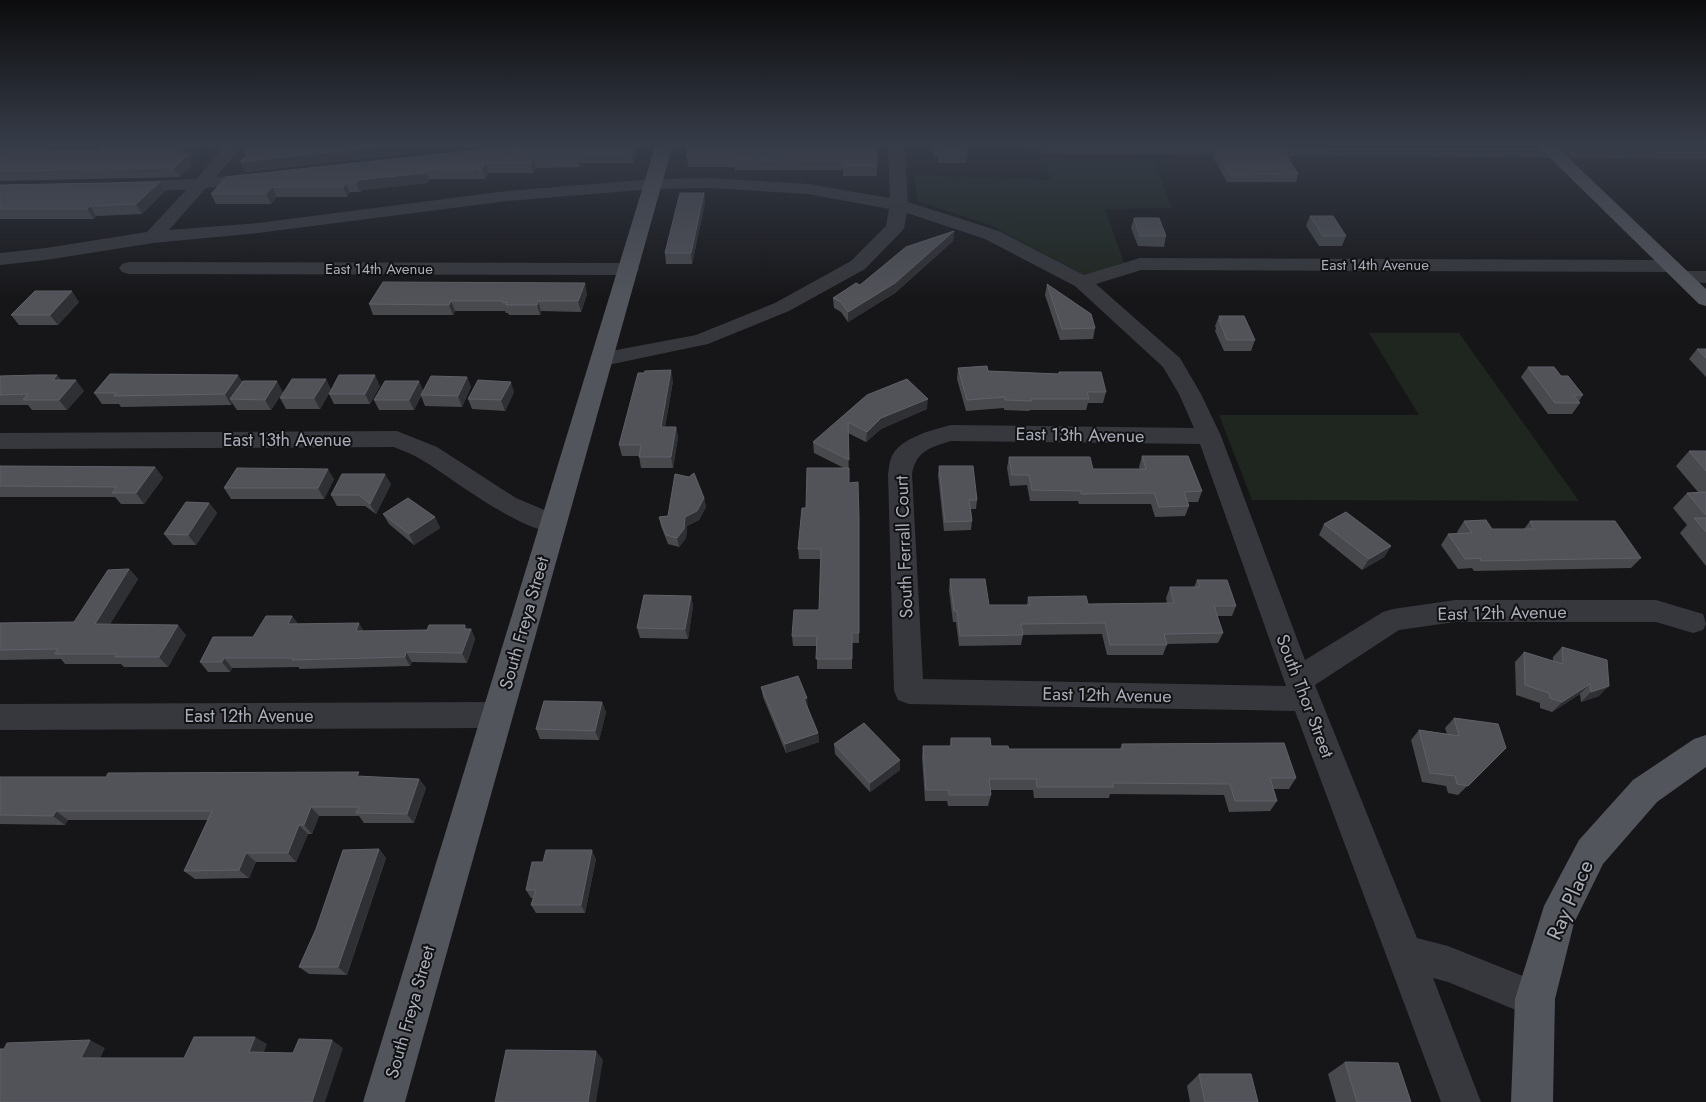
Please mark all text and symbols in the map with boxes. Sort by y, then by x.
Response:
street label: East 14th Avenue [1321,254,1429,276]
street label: East 14th Avenue [325,258,433,280]
street label: East 13th Avenue [1015,421,1145,449]
street label: East 13th Avenue [223,427,351,453]
street label: South Ferrall Court [888,475,919,619]
street label: South Freya Street [493,553,556,692]
street label: East 12th Avenue [1437,599,1567,627]
street label: South Thor Street [1269,630,1341,762]
street label: East 12th Avenue [1042,681,1172,709]
street label: East 12th Avenue [184,703,314,729]
street label: Ray Place [1539,855,1601,945]
street label: South Freya Street [379,942,442,1081]

